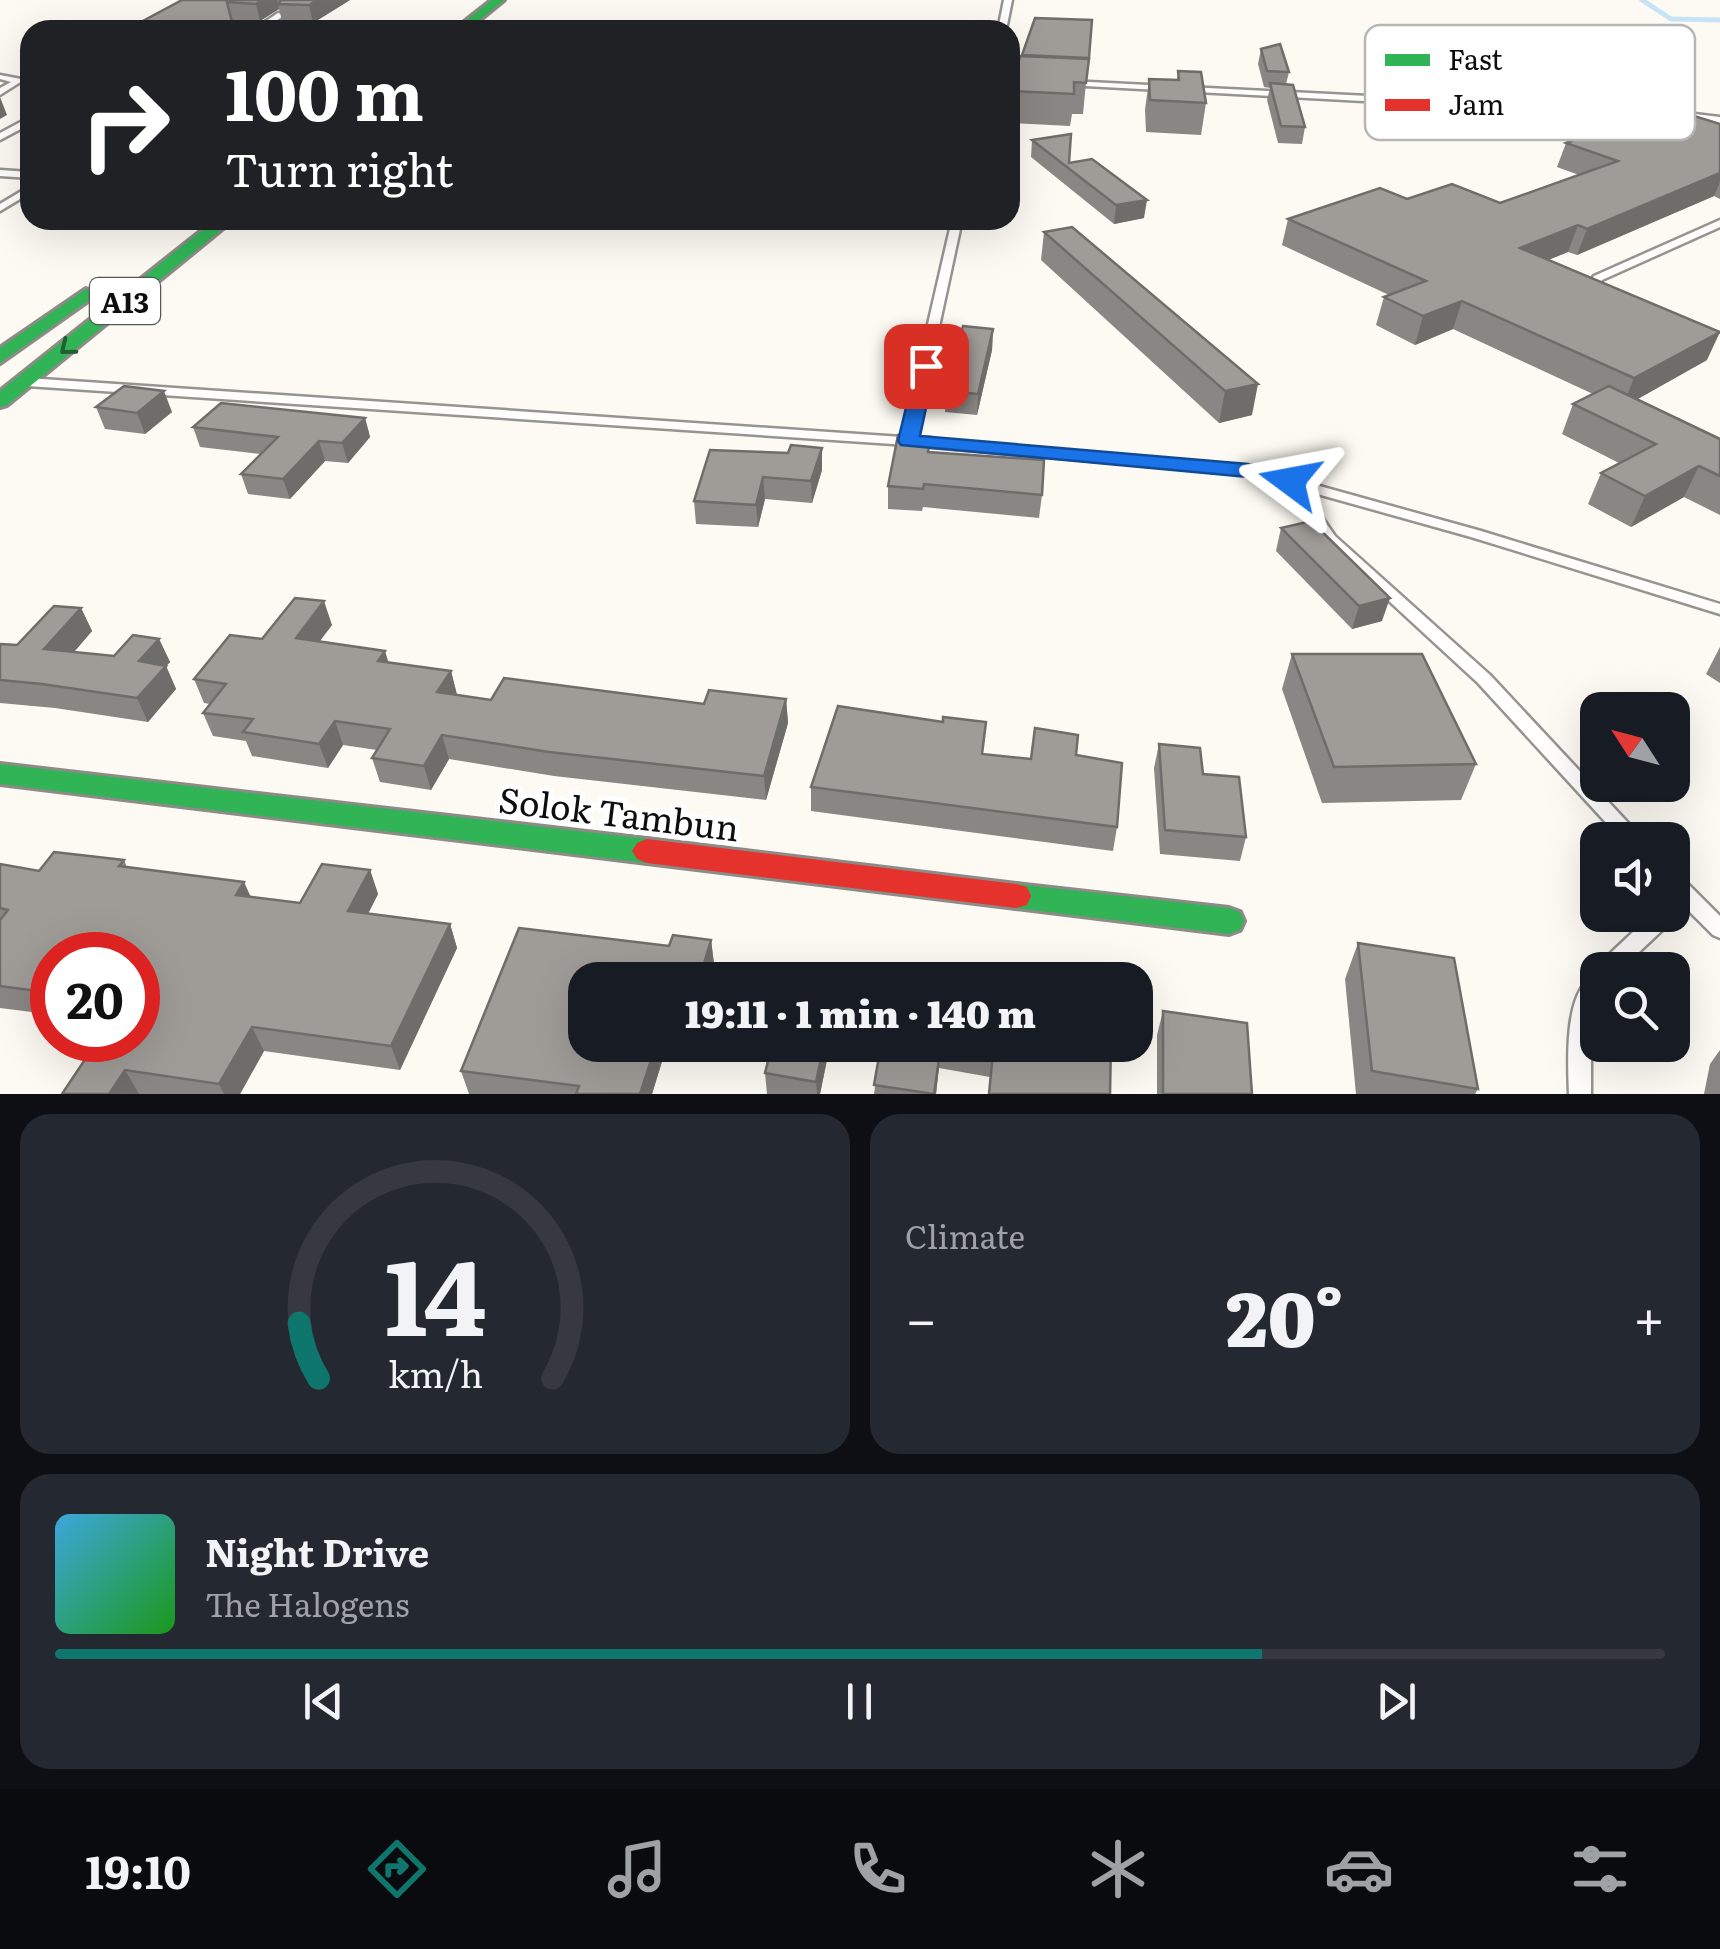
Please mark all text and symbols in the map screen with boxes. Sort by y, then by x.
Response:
legend [1365,25,1695,140]
text: Fast [1448,37,1503,79]
text: 100 m [225,39,424,143]
icon: right [60,60,190,190]
text: Jam [1448,82,1504,124]
text: Turn right [225,134,453,201]
road number: A13 [90,278,160,324]
pin [884,324,969,409]
one-way arrow [61,336,79,354]
icon: arrive [899,339,954,394]
position arrow [1238,429,1342,533]
north arrow [1580,692,1690,802]
map controls [1580,692,1690,1062]
street label: Solok Tambun [496,771,742,853]
button: sound [1580,822,1690,932]
speed limit sign: 20 [30,932,160,1062]
button: search [1580,952,1690,1062]
text: 19:11 · 1 min · 140 m [685,983,1036,1040]
text: Climate [905,1211,1025,1259]
text: 14 [384,1214,486,1368]
text: 20° [1226,1259,1344,1370]
text: − [905,1275,937,1357]
text: + [1633,1275,1665,1357]
text: km/h [387,1346,483,1399]
text: Night Drive [205,1522,429,1579]
text: The Halogens [205,1579,409,1627]
icon: previous [296,1674,351,1729]
icon: pause [832,1674,887,1729]
icon: next [1369,1674,1424,1729]
icon: directions [362,1834,432,1904]
icon: music [602,1834,672,1904]
icon: phone [843,1834,913,1904]
icon: climate [1083,1834,1153,1904]
icon: car [1324,1834,1394,1904]
icon: filters [1565,1834,1635,1904]
text: 19:10 [85,1836,191,1903]

